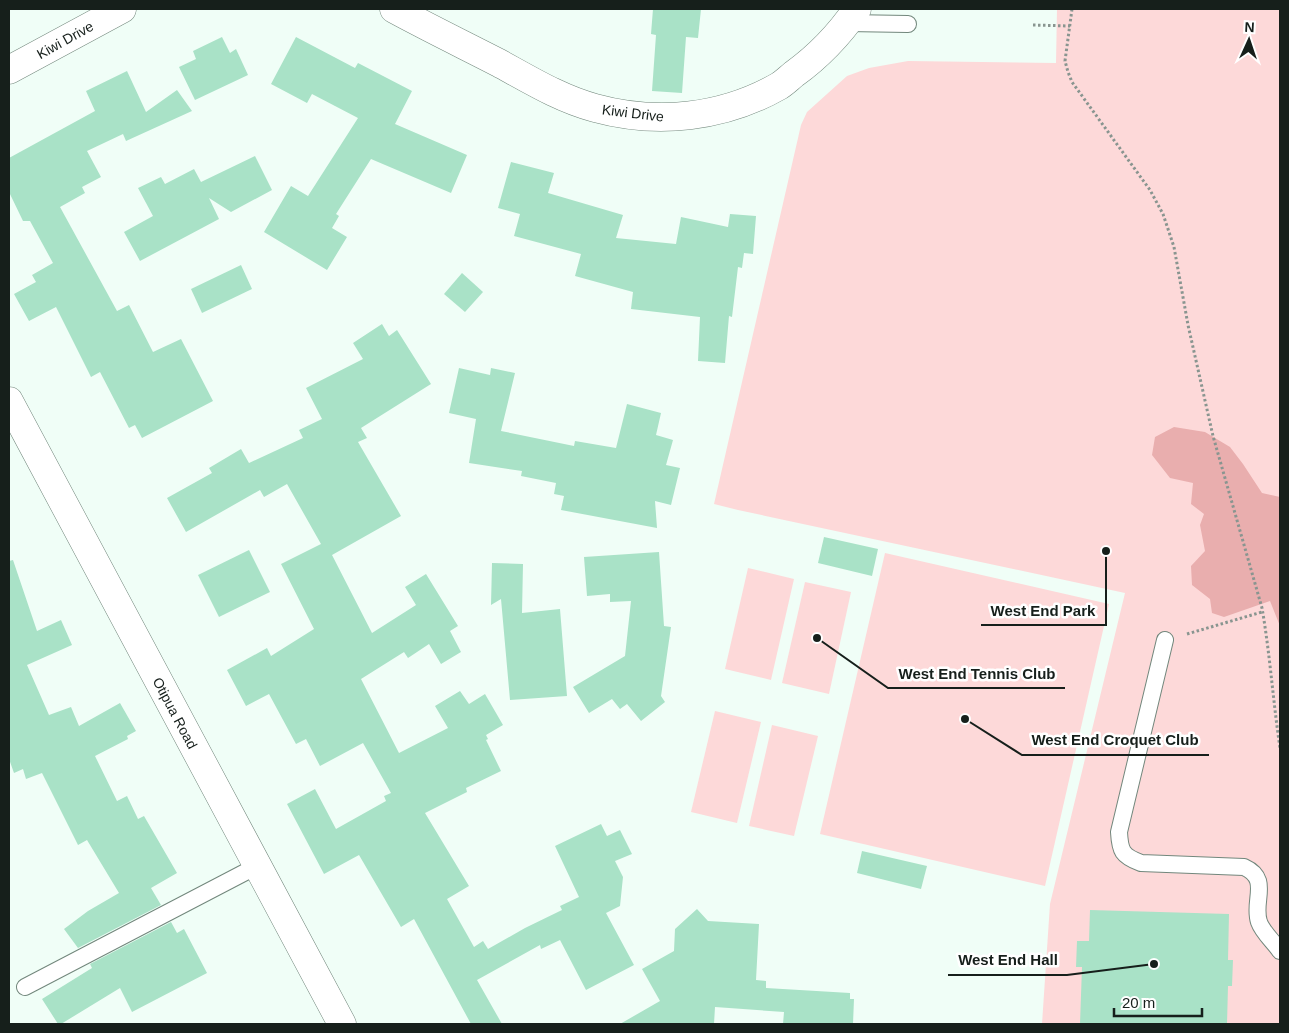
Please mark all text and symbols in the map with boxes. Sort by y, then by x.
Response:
north arrow [1224,15,1274,65]
street label: Kiwi Drive [34,18,96,62]
text: N [1244,19,1255,35]
street label: Kiwi Drive [601,101,665,125]
callout: West End Park [981,595,1106,625]
text: West End Park [991,602,1096,619]
callout: West End Tennis Club [888,658,1065,688]
text: West End Tennis Club [899,665,1055,682]
street label: Otipua Road [149,675,201,751]
callout: West End Croquet Club [1022,725,1209,755]
text: West End Croquet Club [1031,731,1199,748]
callout: West End Hall [948,945,1067,975]
text: West End Hall [958,951,1058,968]
scale bar [1114,986,1202,1018]
text: 20 m [1122,994,1155,1011]

